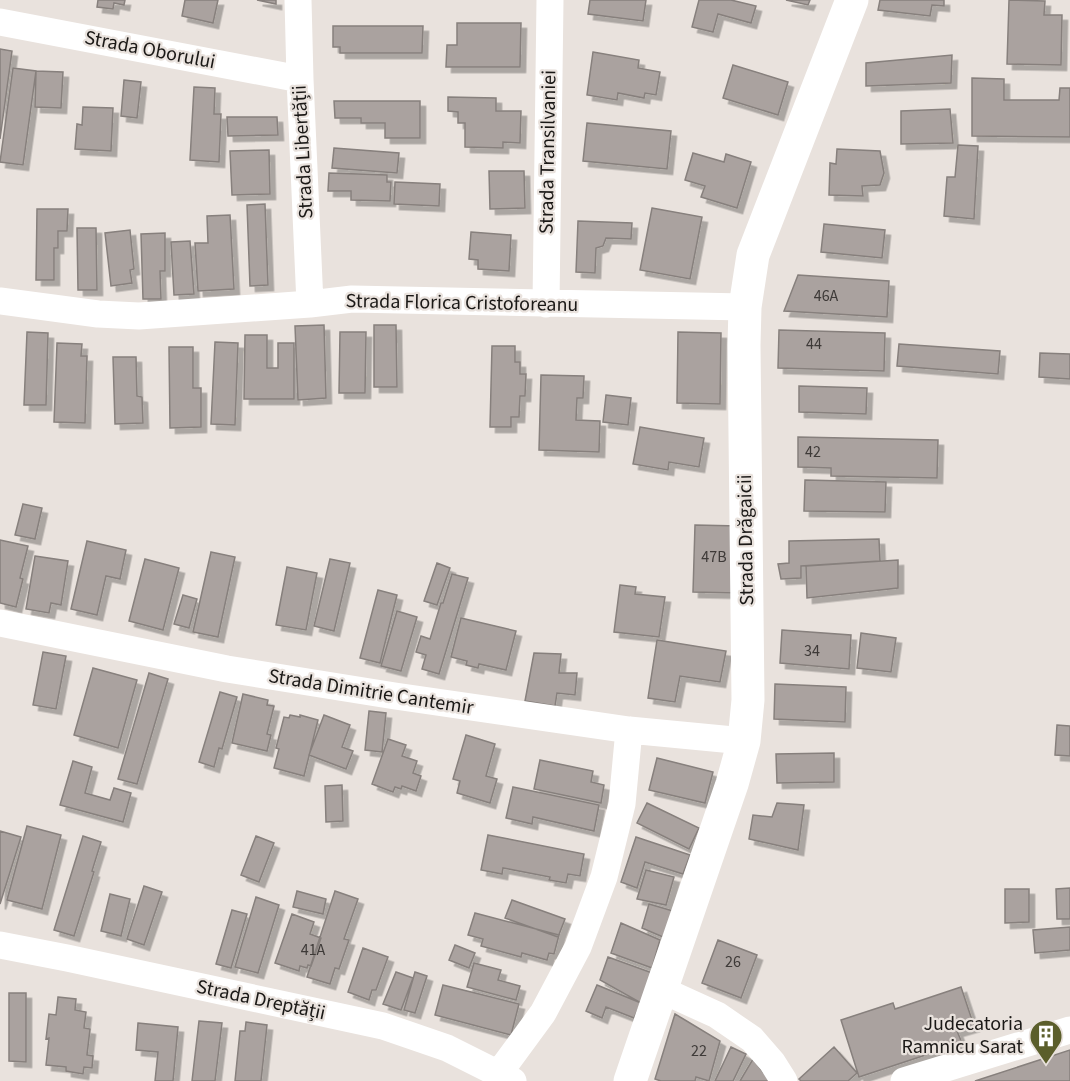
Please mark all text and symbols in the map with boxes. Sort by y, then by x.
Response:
street label: Strada Oborului [82,24,218,76]
street label: Strada Transilvaniei [533,70,563,234]
street label: Strada Libertății [286,84,320,220]
house number: 46A [814,285,839,307]
street label: Strada Florica Cristoforeanu [345,287,579,319]
house number: 44 [806,333,822,355]
house number: 42 [805,441,821,463]
street label: Strada Drăgaicii [731,474,761,606]
house number: 47B [701,546,727,568]
house number: 34 [804,640,820,662]
street label: Strada Dimitrie Cantemir [266,662,476,722]
house number: 41A [301,939,326,961]
house number: 26 [725,951,741,973]
street label: Strada Dreptății [194,973,328,1027]
place label: Judecatoria Ramnicu Sarat [901,1010,1023,1061]
building icon: Judecatoria Ramnicu Sarat [1028,1018,1064,1065]
house number: 22 [691,1040,707,1062]

